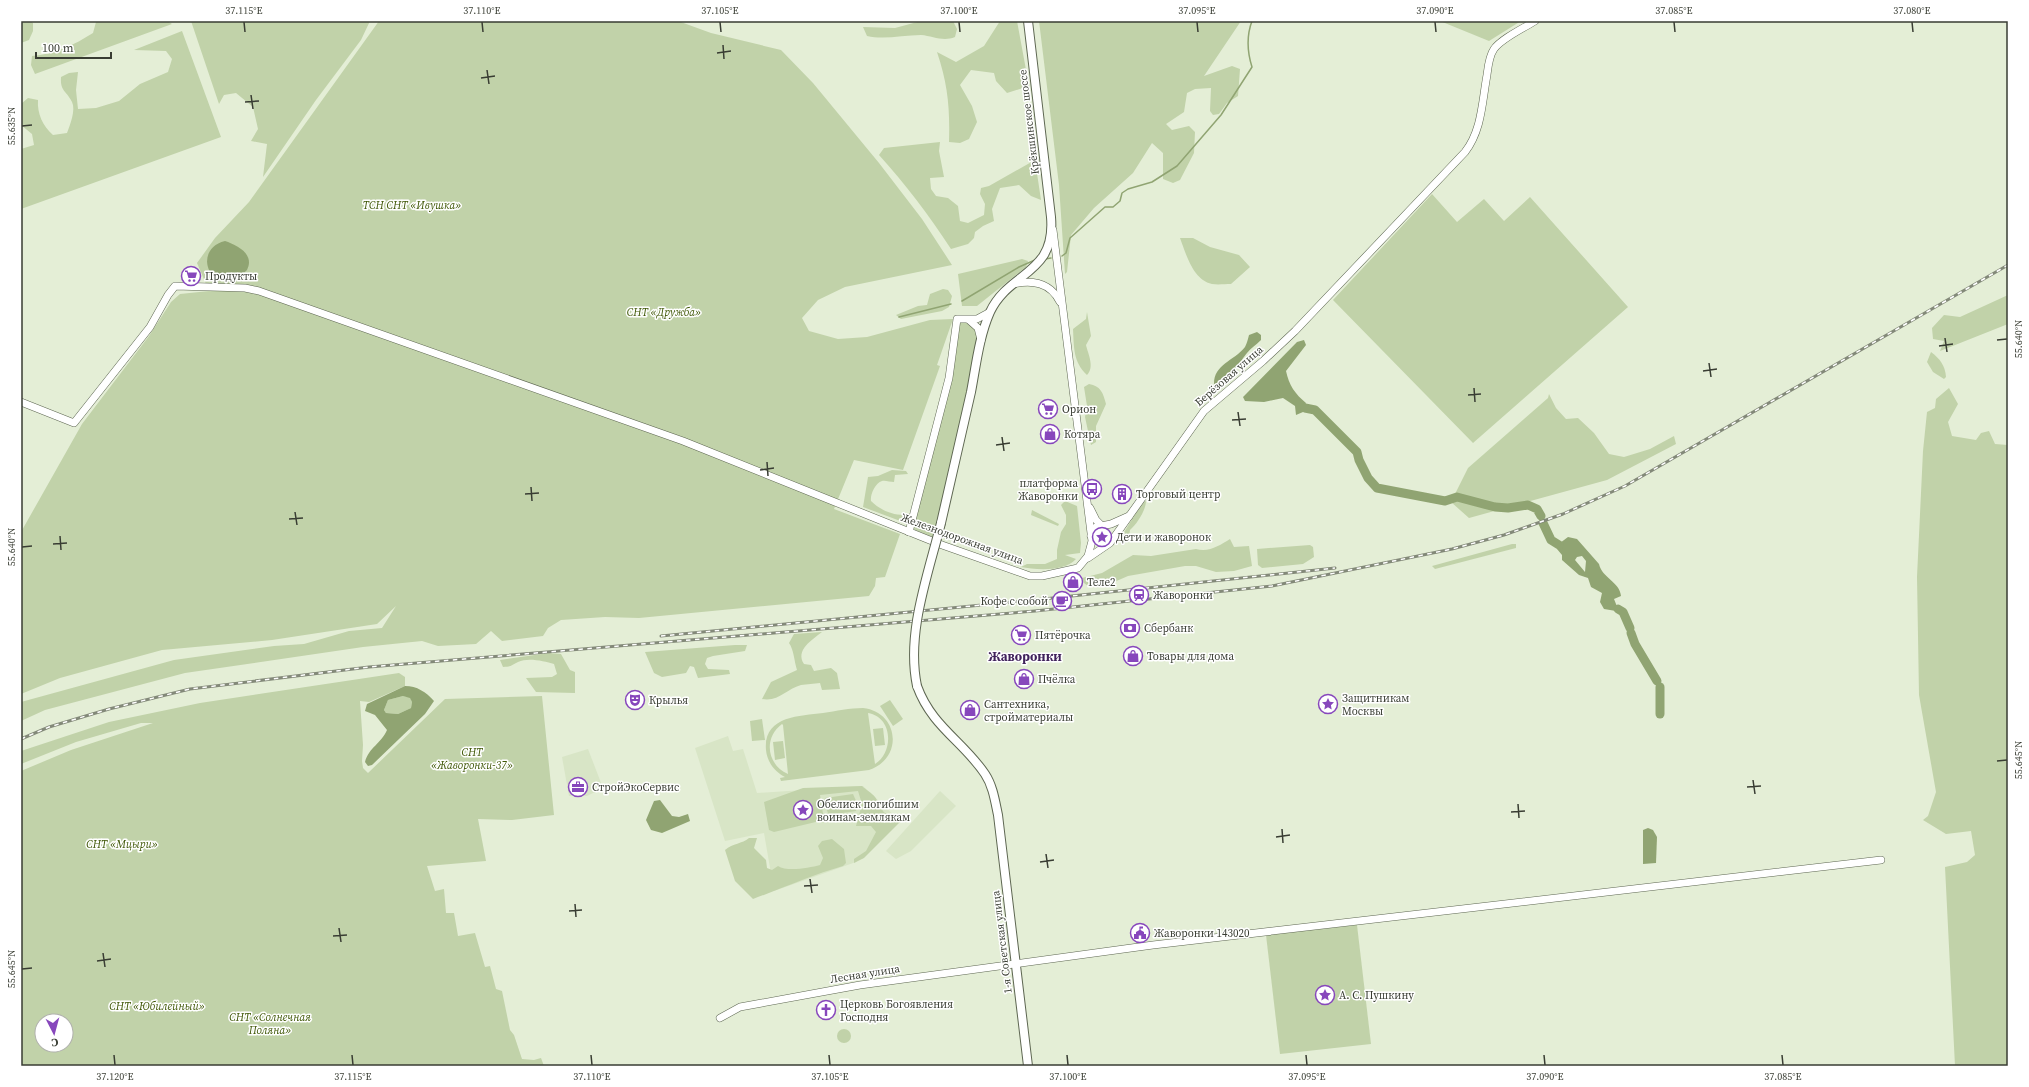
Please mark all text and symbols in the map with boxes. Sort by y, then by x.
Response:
text: 37.115°E [225,4,263,17]
text: 37.110°E [463,4,501,17]
text: 37.105°E [701,4,739,17]
text: 37.100°E [940,4,978,17]
text: 37.095°E [1178,4,1216,17]
text: 37.090°E [1416,4,1454,17]
text: 37.085°E [1655,4,1693,17]
text: 37.080°E [1893,4,1931,17]
scale bar [36,34,111,60]
text: 100 m [42,40,74,56]
street label: Крёкшинское шоссе [1015,68,1043,175]
text: 55.635°N [5,107,18,145]
park label: ТСН СНТ «Ивушка» [363,198,461,213]
supermarket icon: Продукты [180,265,202,287]
place label: Продукты [205,269,257,284]
park label: СНТ «Дружба» [627,305,701,320]
text: 55.640°N [2012,320,2025,358]
street label: Берёзовая улица [1192,342,1267,410]
supermarket icon: Орион [1037,398,1059,420]
place label: Орион [1062,402,1096,417]
shop icon: Котяра [1039,423,1061,445]
place label: Котяра [1064,427,1101,442]
place label: платформа Жаворонки [1018,476,1078,504]
bus stop icon: платформа Жаворонки [1081,478,1103,500]
building icon: Торговый центр [1111,483,1133,505]
place label: Торговый центр [1136,487,1220,502]
street label: Железнодорожная улица [899,510,1026,568]
place icon: Дети и жаворонок [1091,526,1113,548]
text: 55.640°N [5,528,18,566]
place label: Дети и жаворонок [1116,530,1211,545]
shop icon: Теле2 [1062,571,1084,593]
place label: Теле2 [1087,575,1116,590]
station icon: Жаворонки [1128,584,1150,606]
place label: Жаворонки [1153,588,1213,603]
cafe icon: Кофе с собой [1051,590,1073,612]
place label: Кофе с собой [980,594,1048,609]
bank icon: Сбербанк [1119,617,1141,639]
place label: Сбербанк [1144,621,1193,636]
supermarket icon: Пятёрочка [1010,624,1032,646]
place label: Пятёрочка [1035,628,1091,643]
shop icon: Товары для дома [1122,645,1144,667]
district label: Жаворонки [988,648,1062,665]
place label: Товары для дома [1147,649,1235,664]
shop icon: Пчёлка [1013,668,1035,690]
place label: Пчёлка [1038,672,1076,687]
theatre icon: Крылья [624,689,646,711]
place label: Защитникам Москвы [1342,691,1410,719]
place label: Крылья [649,693,688,708]
place icon: Защитникам Москвы [1317,693,1339,715]
place label: Сантехника, стройматериалы [984,697,1073,725]
shop icon: Сантехника, стройматериалы [959,699,981,721]
text: 55.645°N [2012,741,2025,779]
park label: СНТ «Жаворонки-37» [431,745,513,773]
office icon: СтройЭкоСервис [567,776,589,798]
place label: СтройЭкоСервис [592,780,680,795]
place label: Обелиск погибшим воинам-землякам [817,797,919,825]
place icon: Обелиск погибшим воинам-землякам [792,799,814,821]
park label: СНТ «Мцыри» [86,837,158,852]
street label: 1-я Советская улица [988,889,1016,994]
public building icon: Жаворонки 143020 [1129,922,1151,944]
place label: Жаворонки 143020 [1154,926,1250,941]
text: 55.645°N [5,950,18,988]
street label: Лесная улица [829,961,901,987]
place icon: А. С. Пушкину [1314,984,1336,1006]
place label: А. С. Пушкину [1339,988,1414,1003]
place label: Церковь Богоявления Господня [840,997,953,1025]
park label: СНТ «Юбилейный» [109,999,205,1014]
church icon: Церковь Богоявления Господня [815,999,837,1021]
park label: СНТ «Солнечная Поляна» [229,1010,311,1038]
north arrow [34,1013,74,1053]
text: С [51,1035,59,1050]
text: 37.120°E [96,1070,134,1083]
text: 37.115°E [334,1070,372,1083]
text: 37.110°E [573,1070,611,1083]
text: 37.105°E [811,1070,849,1083]
text: 37.100°E [1049,1070,1087,1083]
text: 37.095°E [1288,1070,1326,1083]
text: 37.090°E [1526,1070,1564,1083]
text: 37.085°E [1764,1070,1802,1083]

